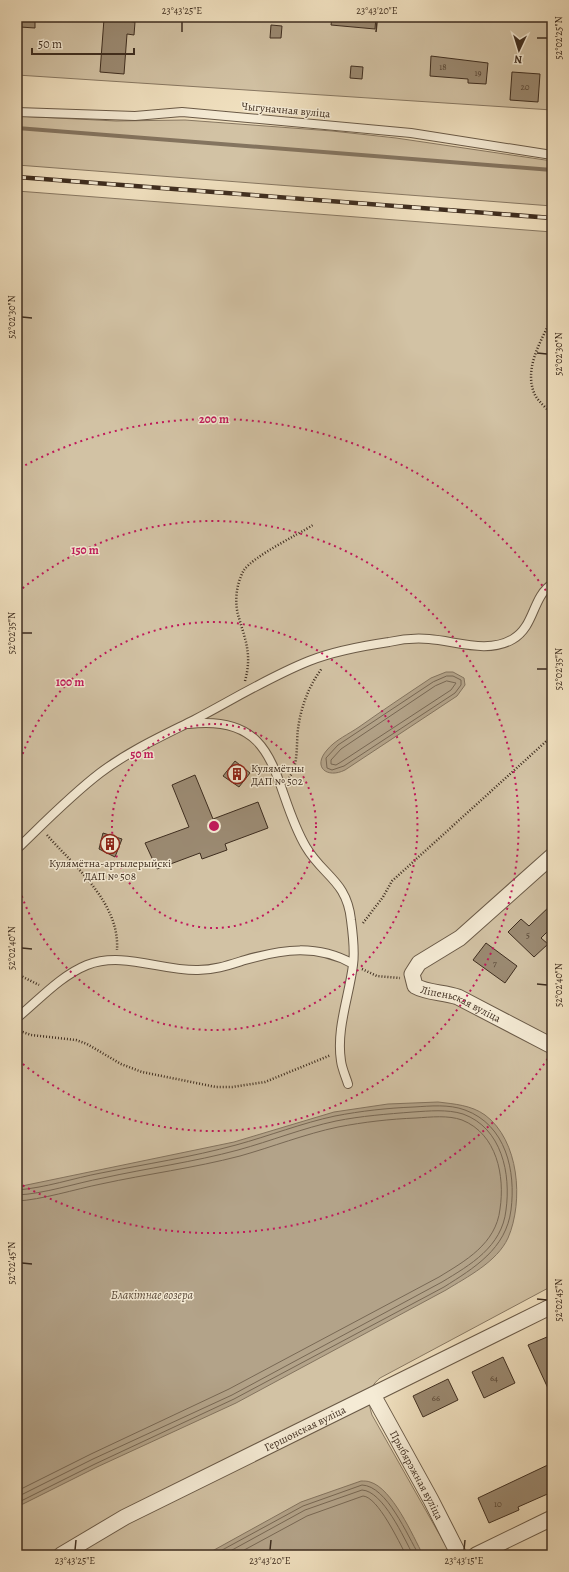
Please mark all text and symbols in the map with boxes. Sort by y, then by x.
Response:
text: 23°43'25"E [162,4,202,17]
text: 23°43'20"E [356,4,398,17]
text: 52°02'25"N [552,16,565,60]
scale bar [32,30,134,56]
north arrow [499,30,539,70]
text: 50 m [38,36,62,52]
text: N [514,52,523,67]
house number: 18 [439,61,447,73]
house number: 19 [474,67,482,79]
house number: 20 [520,81,530,93]
street label: Чыгуначная вуліца [241,99,332,121]
text: 52°02'30"N [5,295,18,339]
text: 52°02'30"N [552,332,565,376]
text: 200 m [199,411,229,427]
text: 150 m [71,542,99,558]
text: 52°02'35"N [5,612,18,654]
text: 52°02'35"N [552,648,565,690]
text: 100 m [56,674,84,690]
text: 50 m [130,746,154,762]
place label: Кулямётны ДАП № 502 [251,761,304,789]
building icon: Кулямётны ДАП № 502 [226,763,248,785]
centre of rings [207,819,221,833]
building icon: Кулямётна-артылерыйскі ДАП № 508 [99,833,121,855]
place label: Кулямётна-артылерыйскі ДАП № 508 [49,856,171,884]
text: 52°02'40"N [5,926,18,970]
house number: 5 [526,929,530,941]
house number: 7 [493,957,497,969]
text: 52°02'40"N [552,963,565,1007]
street label: Ліпеньская вуліца [419,982,504,1026]
text: 52°02'45"N [5,1242,18,1284]
text: 52°02'45"N [552,1279,565,1321]
water label: Блакітнае возера [111,1287,194,1303]
house number: 64 [490,1372,498,1384]
house number: 66 [432,1392,440,1404]
street label: Гершонская вуліца [261,1401,349,1455]
street label: Прыбярэжная вуліца [386,1427,448,1523]
house number: 10 [494,1498,502,1510]
text: 23°43'25"E [55,1554,95,1567]
text: 23°43'20"E [249,1554,291,1567]
text: 23°43'15"E [445,1554,484,1567]

